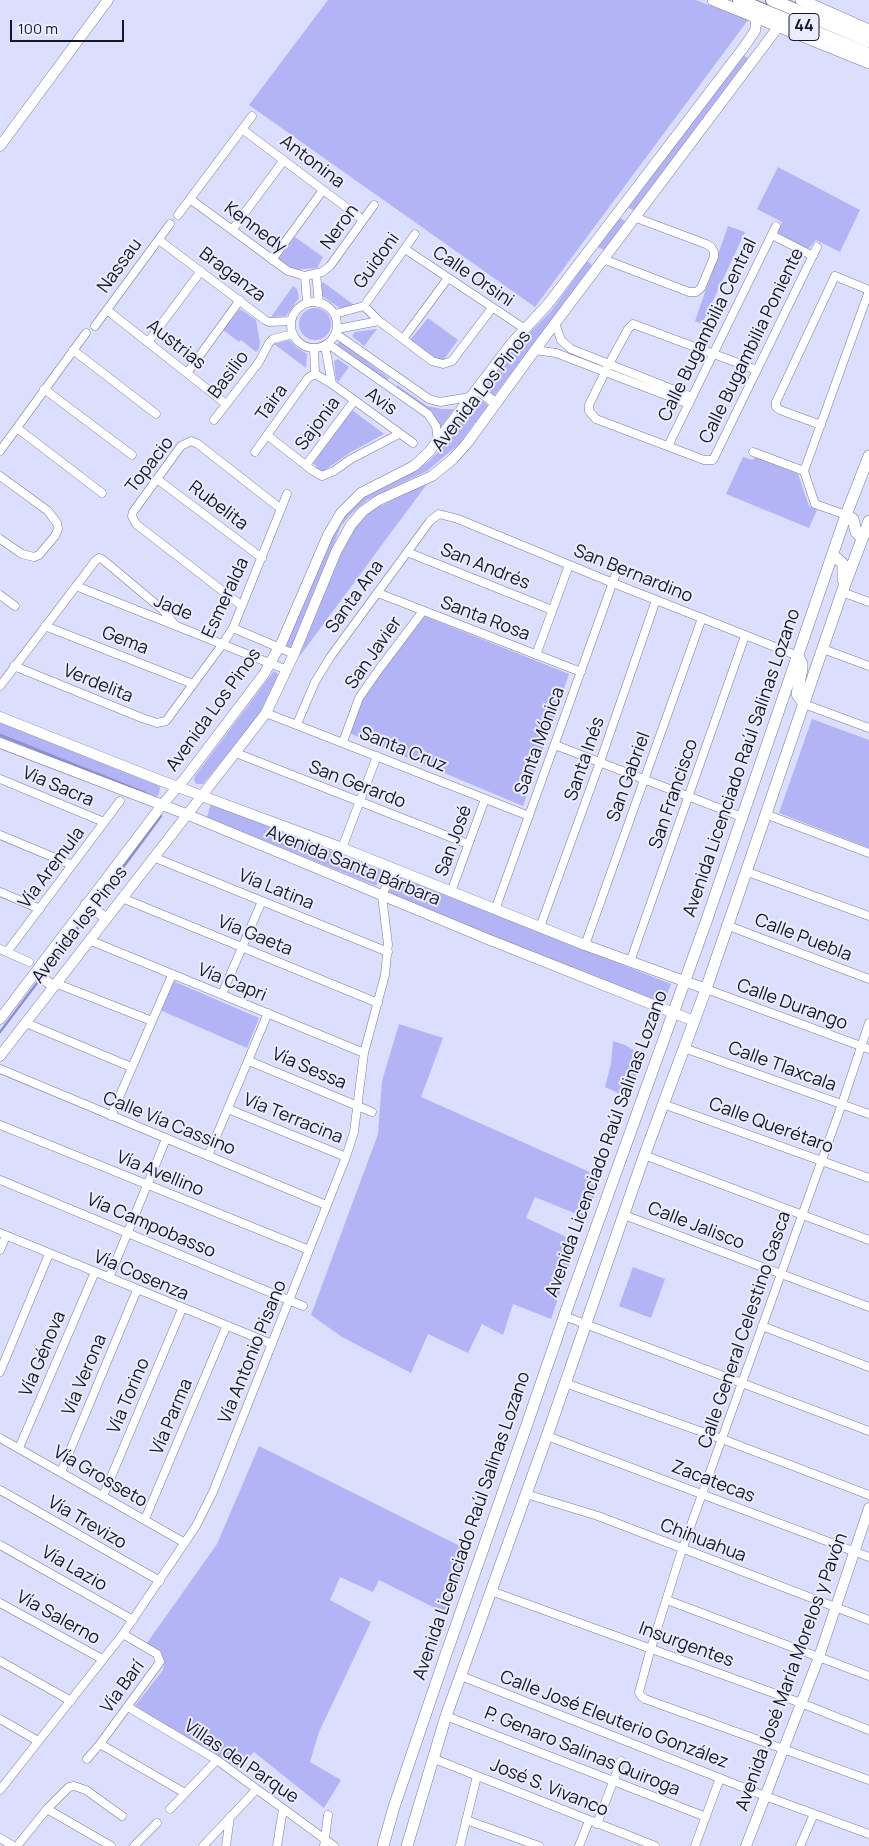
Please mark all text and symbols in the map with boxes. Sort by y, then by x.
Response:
scale bar [12,10,126,42]
road number: 44 [789,14,819,41]
text: 100 m [18,18,58,39]
street label: Antonina [275,131,349,193]
street label: Kennedy [220,198,290,258]
street label: Neron [316,200,364,254]
street label: Guidoni [350,229,404,293]
street label: Nassau [93,235,147,297]
street label: Calle Bugambilia Central [654,235,762,425]
street label: Calle Orsini [428,242,518,312]
street label: Braganza [195,243,269,307]
street label: Calle Bugambilia Poniente [695,245,809,447]
street label: Austrias [142,315,210,375]
street label: Avenida Los Pinos [428,326,536,456]
street label: Basilio [204,347,254,403]
street label: Taira [252,381,292,425]
street label: Avis [361,383,401,421]
street label: Sajonia [291,393,345,455]
street label: Topacio [121,433,179,497]
street label: Rubelita [184,477,252,535]
street label: San Andrés [437,539,533,595]
street label: San Bernardino [570,540,696,608]
street label: Esmeralda [198,554,254,642]
street label: Santa Ana [321,556,389,638]
street label: Jade [151,591,195,625]
street label: Santa Rosa [437,592,533,646]
street label: Avenida Licenciado Raúl Salinas Lozano [679,606,805,920]
street label: San Javier [341,613,407,693]
street label: Gema [99,622,151,660]
street label: Avenida Los Pinos [162,644,266,776]
street label: Verdelita [60,660,136,708]
street label: Santa Mónica [510,684,570,798]
street label: Santa Inés [561,714,609,804]
street label: Santa Cruz [356,723,450,777]
street label: San Gabriel [603,729,655,825]
street label: San Francisco [645,736,703,852]
street label: San Gerardo [305,757,409,813]
street label: Via Sacra [19,762,97,812]
street label: San José [431,802,477,880]
street label: Avenida Santa Bárbara [263,821,443,911]
street label: Vía Aremula [14,823,90,913]
street label: Avenida los Pinos [28,862,132,988]
street label: Vía Latina [235,865,317,915]
street label: Calle Puebla [751,910,855,966]
street label: Vía Gaeta [214,911,296,961]
street label: Vía Capri [194,959,270,1007]
street label: Calle Durango [734,975,850,1035]
street label: Avenida Licenciado Raúl Salinas Lozano [541,988,673,1300]
street label: Calle Tlaxcala [725,1037,839,1097]
street label: Vía Sessa [269,1044,349,1094]
street label: Calle Vía Cassino [100,1088,238,1160]
street label: Vía Terracina [240,1089,346,1149]
street label: Calle Querétaro [706,1093,836,1159]
street label: Vía Avellino [113,1147,207,1201]
street label: Vía Campobasso [83,1189,219,1263]
street label: Calle Jalisco [645,1198,747,1254]
street label: Calle General Celestino Gasca [694,1209,796,1451]
street label: Vía Cosenza [90,1246,192,1306]
street label: Vía Antonio Pisano [214,1277,292,1427]
street label: Vía Génova [15,1308,71,1400]
street label: Vía Verona [58,1331,112,1419]
street label: Vía Torino [103,1355,155,1437]
street label: Avenida Licenciado Raúl Salinas Lozano [409,1369,535,1683]
street label: Vía Parma [146,1376,198,1458]
street label: Vía Grosseto [49,1441,151,1513]
street label: Zacatecas [668,1456,758,1508]
street label: Vía Trevizo [44,1492,130,1554]
street label: Chihuahua [657,1515,749,1567]
street label: Avenida José María Morelos y Pavón [731,1530,853,1814]
street label: Vía Lazio [37,1542,111,1596]
street label: Vía Salerno [13,1586,103,1650]
street label: Insurgentes [636,1618,736,1672]
street label: Vía Barí [97,1656,149,1718]
street label: Calle José Eleuterio González [497,1666,731,1774]
street label: P. Genaro Salinas Quiroga [481,1703,683,1801]
street label: Villas del Parque [179,1716,303,1808]
street label: José S. Vivanco [487,1754,611,1822]

